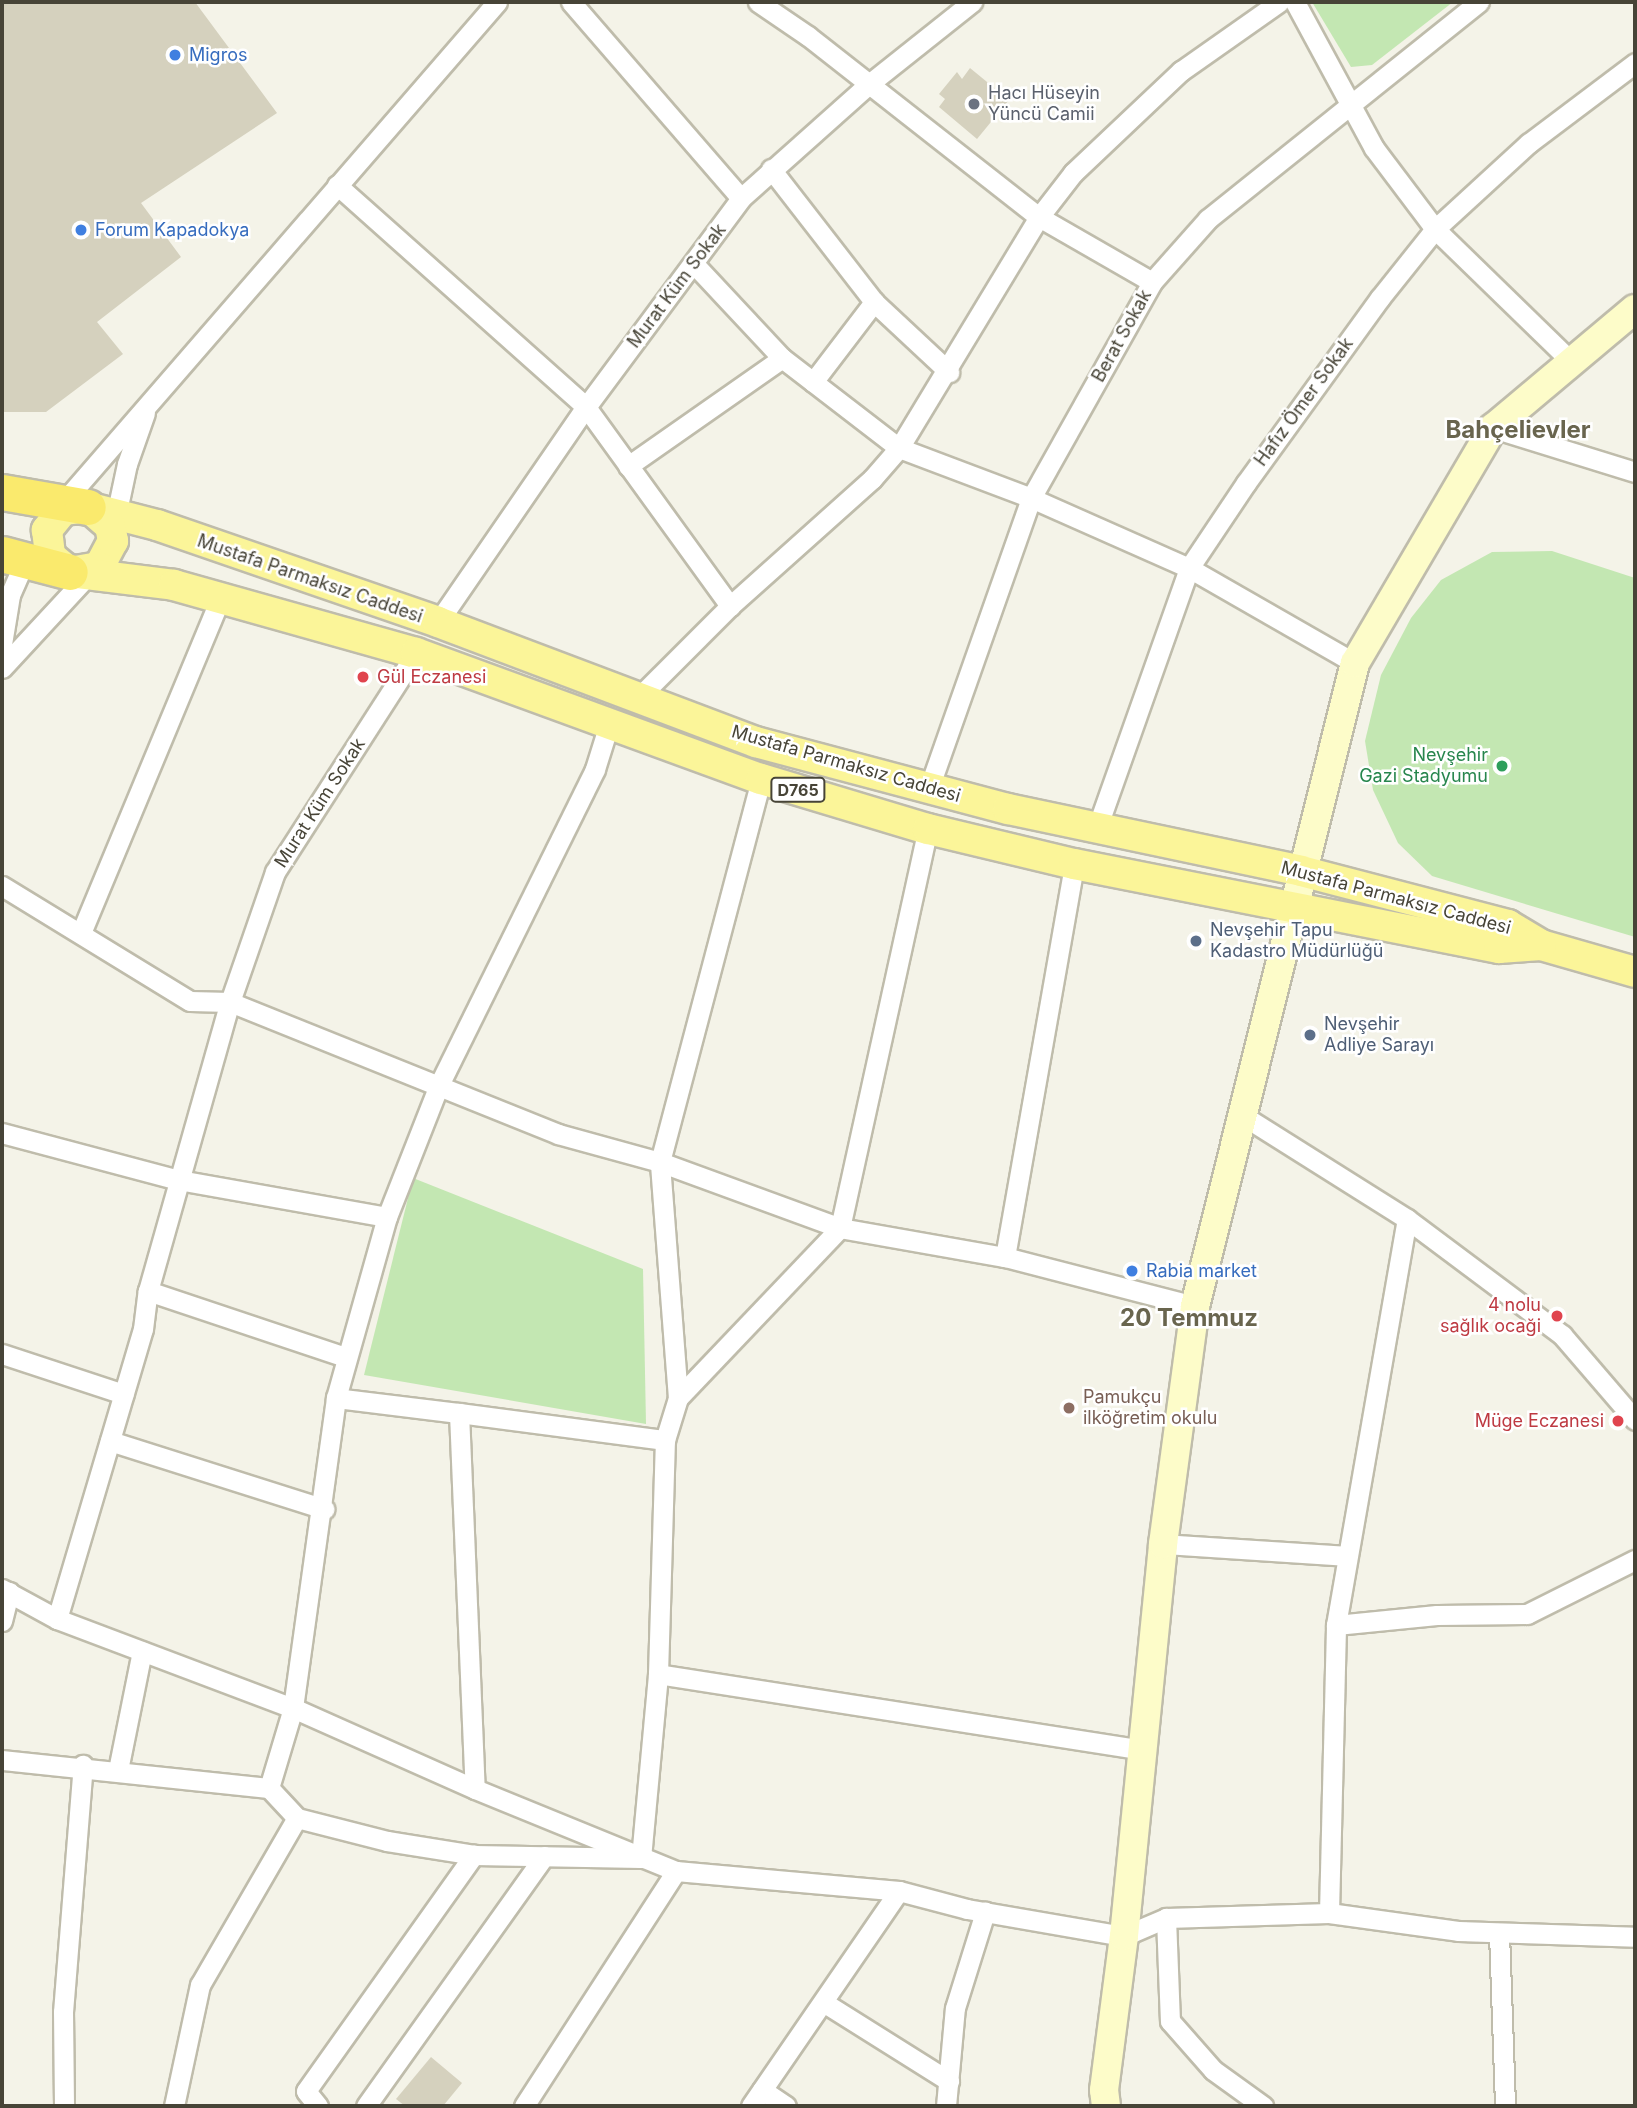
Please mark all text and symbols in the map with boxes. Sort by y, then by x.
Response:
place label: Migros [189,44,247,66]
marker: Migros [167,47,183,63]
place label: Hacı Hüseyin Yüncü Camii [988,83,1100,126]
marker: Hacı Hüseyin Yüncü Camii [966,96,982,112]
place label: Forum Kapadokya [95,219,249,241]
street label: Murat Küm Sokak [623,220,731,352]
marker: Forum Kapadokya [73,222,89,238]
street label: Berat Sokak [1088,286,1156,386]
street label: Hafız Ömer Sokak [1250,334,1358,470]
district label: Bahçelievler [1445,416,1591,444]
street label: Mustafa Parmaksız Caddesi [194,530,426,628]
place label: Gül Eczanesi [377,666,486,688]
marker: Gül Eczanesi [355,669,371,685]
street label: Mustafa Parmaksız Caddesi [729,721,963,807]
street label: Murat Küm Sokak [270,734,370,872]
place label: Nevşehir Gazi Stadyumu [1359,745,1488,788]
marker: Nevşehir Gazi Stadyumu [1494,758,1510,774]
road number: D765 [770,778,826,803]
street label: Mustafa Parmaksız Caddesi [1279,857,1513,939]
place label: Nevşehir Tapu Kadastro Müdürlüğü [1210,920,1383,962]
marker: Nevşehir Tapu Kadastro Müdürlüğü [1188,933,1204,949]
place label: Nevşehir Adliye Sarayı [1324,1014,1434,1056]
marker: Nevşehir Adliye Sarayı [1302,1027,1318,1043]
place label: Rabia market [1146,1260,1257,1282]
marker: Rabia market [1124,1263,1140,1279]
place label: 4 nolu sağlık ocaği [1440,1295,1541,1338]
district label: 20 Temmuz [1120,1304,1258,1332]
marker: 4 nolu sağlık ocaği [1547,1306,1567,1326]
place label: Pamukçu ilköğretim okulu [1083,1387,1217,1430]
marker: Pamukçu ilköğretim okulu [1061,1400,1077,1416]
place label: Müge Eczanesi [1475,1410,1604,1432]
marker: Müge Eczanesi [1610,1413,1626,1429]

